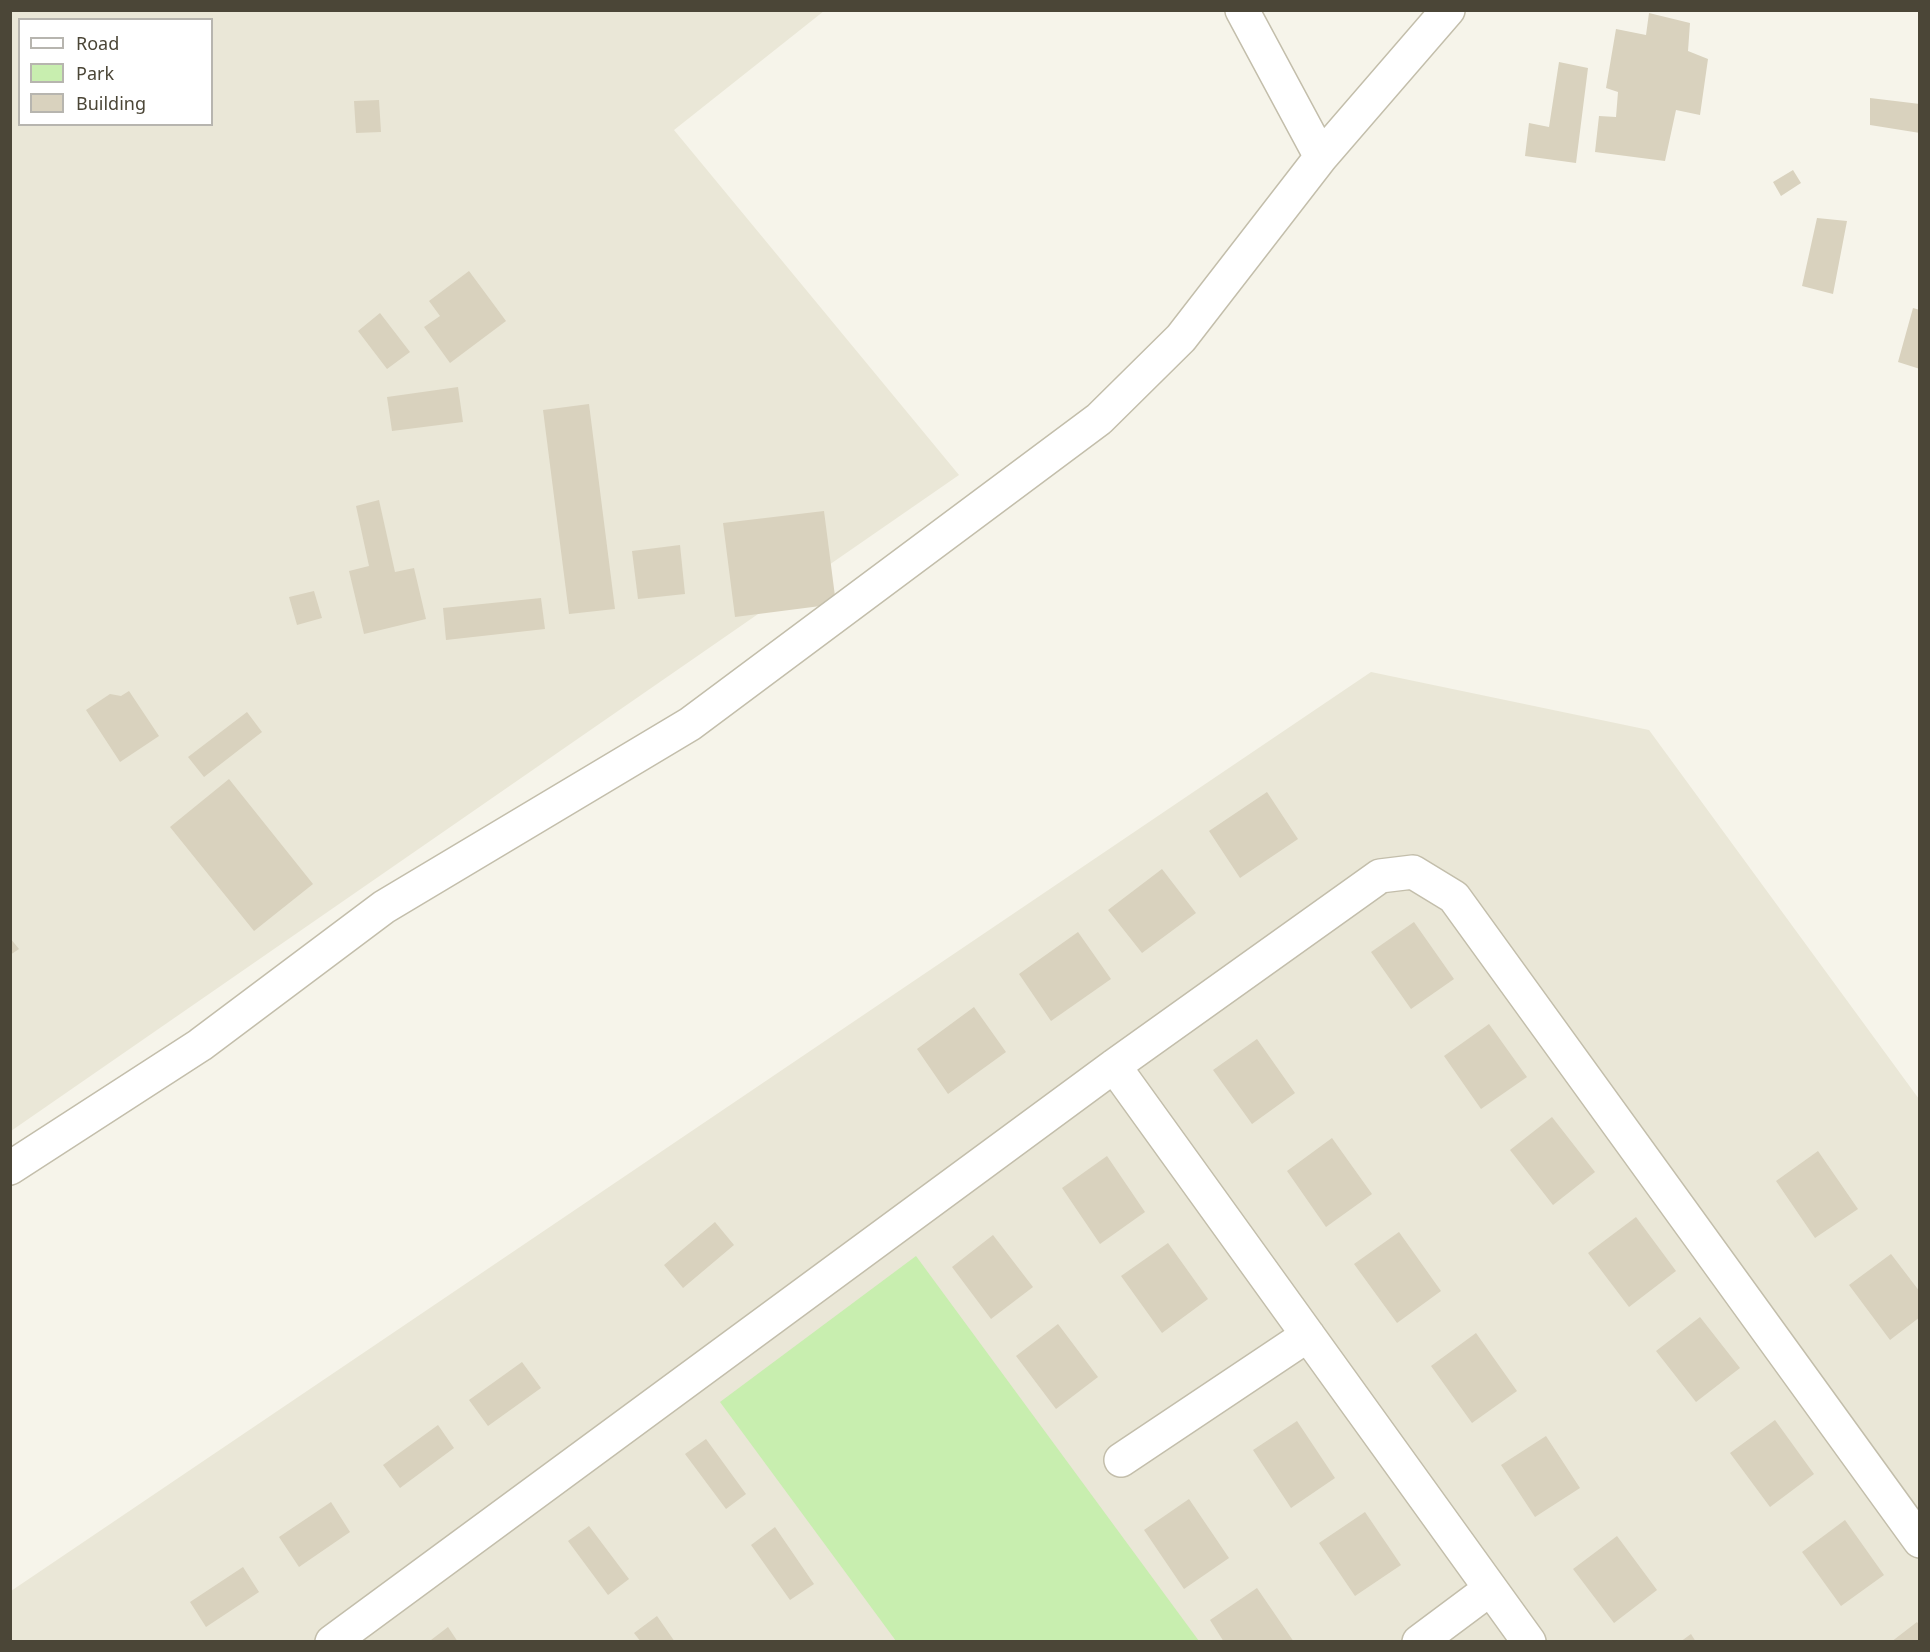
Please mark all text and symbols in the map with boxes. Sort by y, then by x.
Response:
legend [18,18,213,126]
text: Road [76,31,119,55]
text: Park [76,61,114,85]
text: Building [76,91,146,115]

